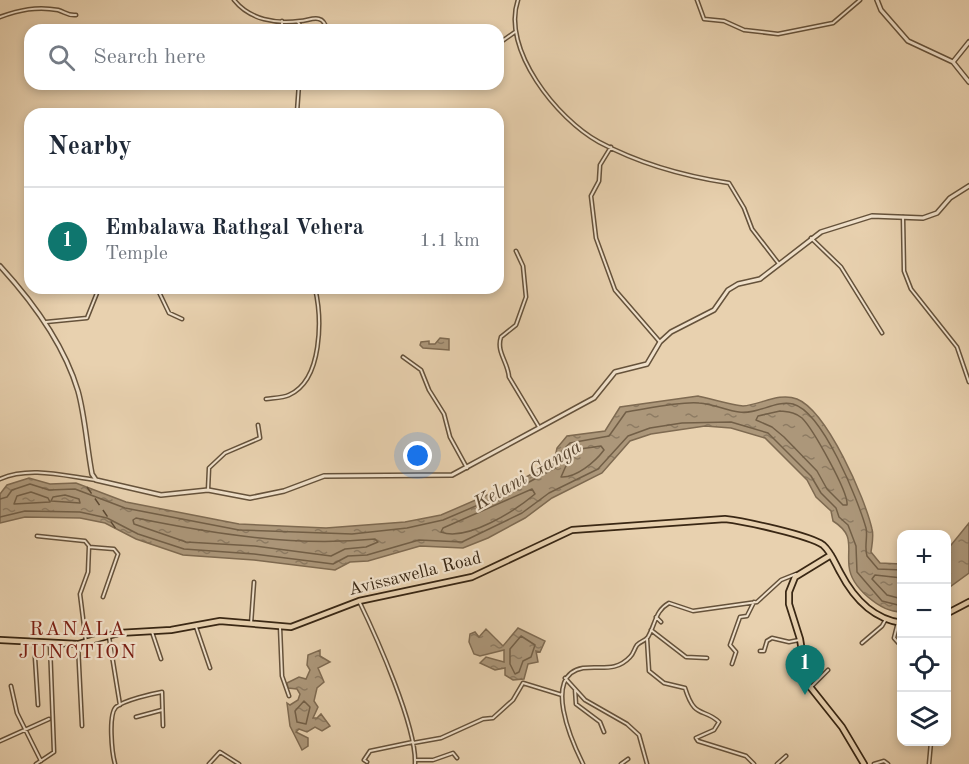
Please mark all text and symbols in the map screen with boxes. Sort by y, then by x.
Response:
search box [24,24,504,90]
icon: search [45,41,78,74]
text: Search here [93,46,206,68]
text: Nearby [48,134,132,160]
text: Embalawa Rathgal Vehera [105,217,364,239]
text: 1 [62,231,73,251]
text: 1.1 km [419,231,480,251]
text: Temple [105,244,168,264]
water label: Kelani Ganga [470,437,586,515]
your location [403,441,432,470]
map controls [897,530,951,746]
button: + [897,530,951,584]
street label: Avissawella Road [347,549,483,599]
button: − [897,584,951,638]
district label: RANALA JUNCTION [19,620,137,663]
button: locate [897,638,951,692]
pin: 1 [786,646,824,695]
button: layers [897,692,951,746]

